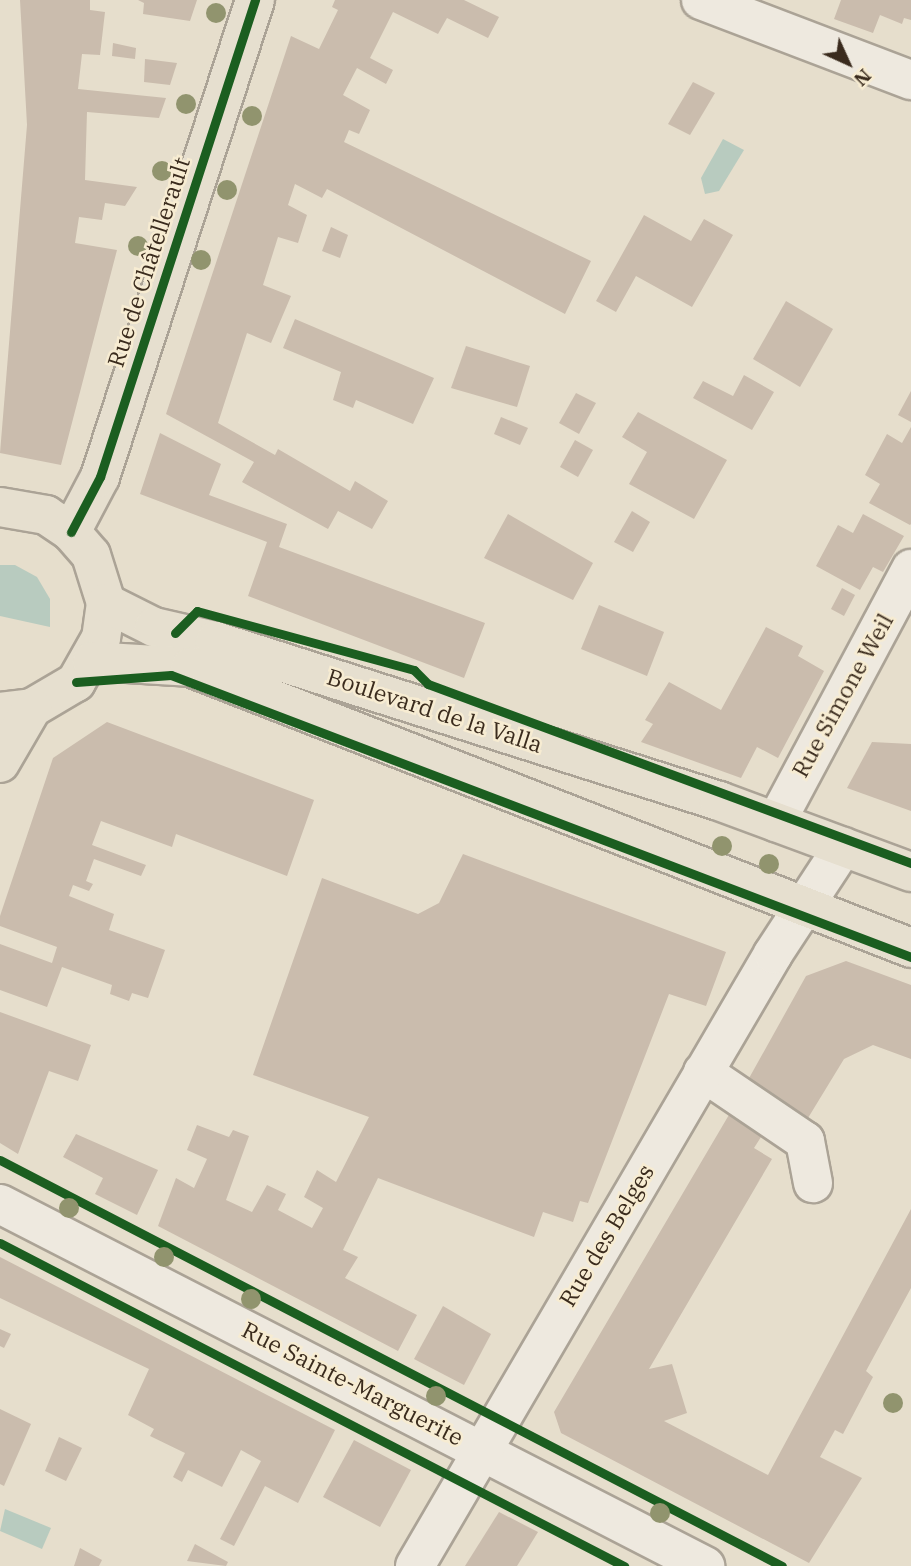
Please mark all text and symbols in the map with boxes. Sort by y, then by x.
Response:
north arrow [813,28,883,98]
text: N [849,64,877,92]
street label: Rue de Châtellerault [101,154,195,370]
street label: Rue Simone Weil [786,608,898,782]
street label: Boulevard de la Valla [324,662,546,758]
street label: Rue des Belges [553,1159,659,1311]
street label: Rue Sainte-Marguerite [238,1315,468,1451]

